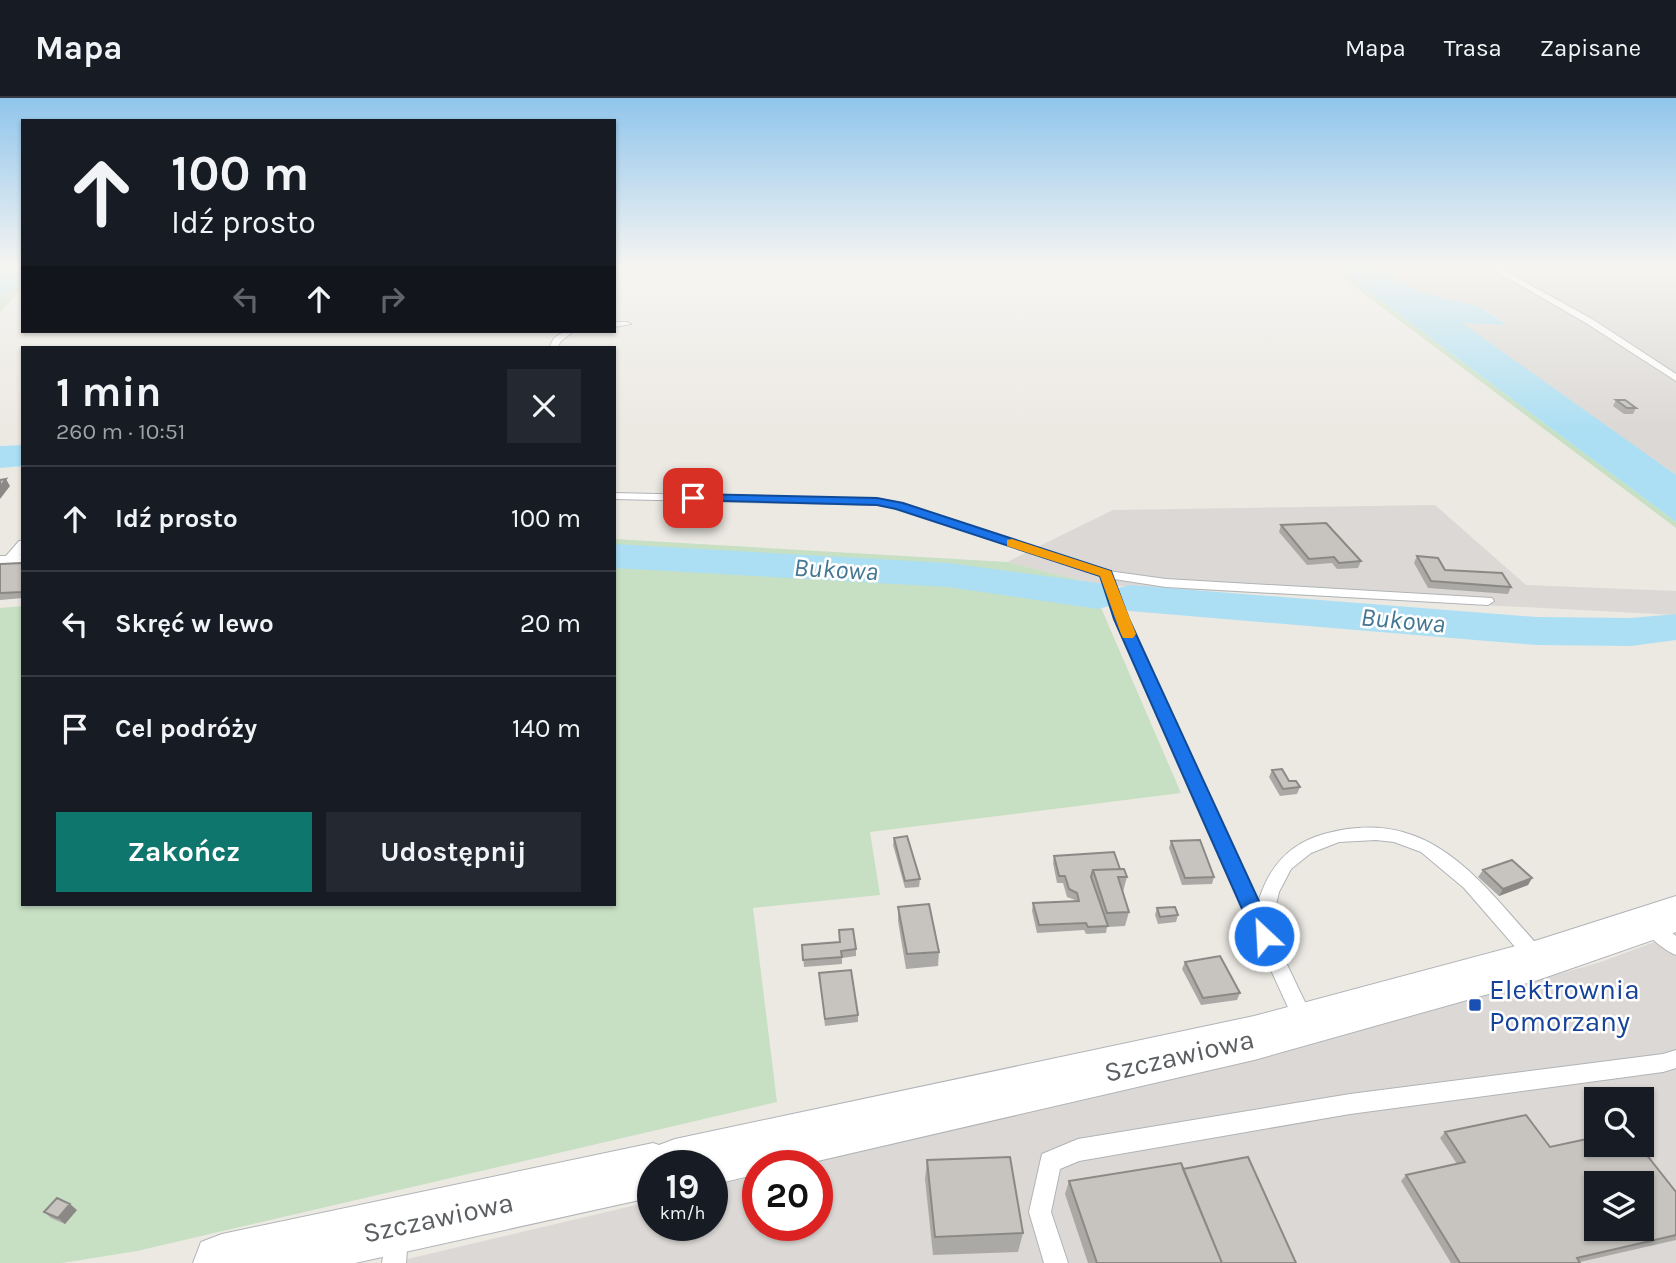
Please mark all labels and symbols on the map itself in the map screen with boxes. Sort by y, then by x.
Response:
pin [663,468,723,528]
water label: Bukowa [793,552,879,587]
water label: Bukowa [1359,601,1447,640]
position arrow [1227,899,1301,973]
place label: Elektrownia Pomorzany [1489,973,1640,1038]
marker: Elektrownia Pomorzany [1467,997,1483,1013]
street label: Szczawiowa [1101,1022,1257,1089]
speed limit sign: 20 [742,1150,833,1241]
street label: Szczawiowa [360,1185,516,1250]

